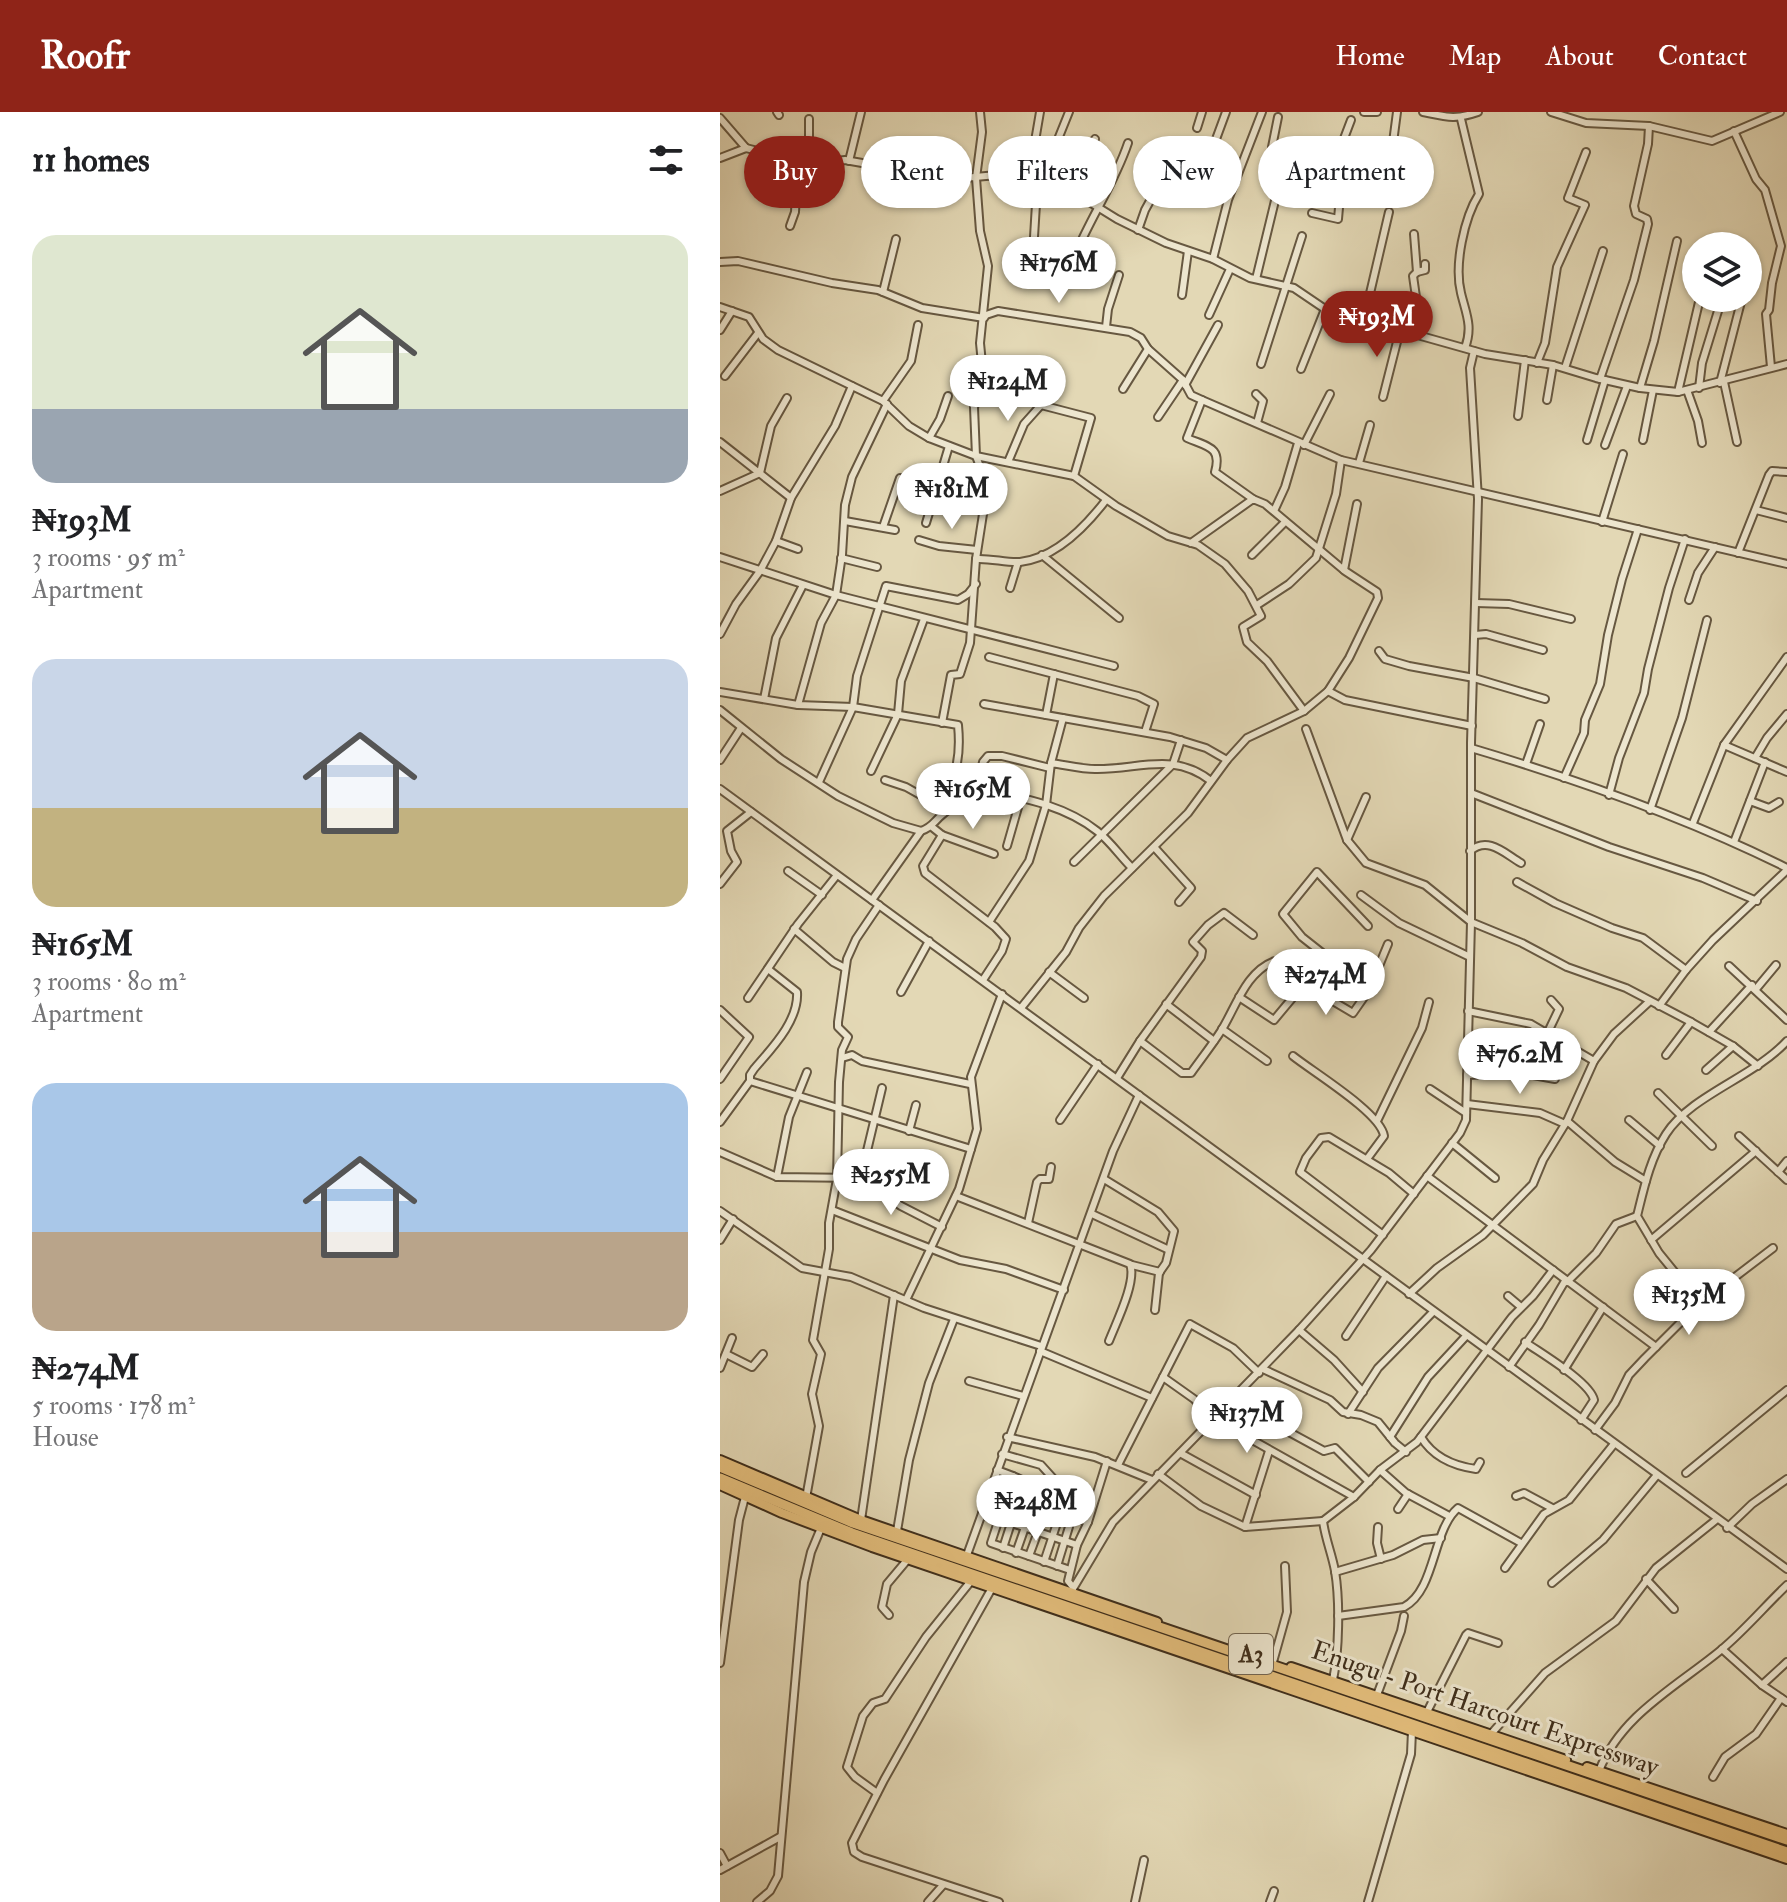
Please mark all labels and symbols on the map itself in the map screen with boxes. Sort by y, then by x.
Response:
pin: ₦176M [1003,237,1115,305]
pin: ₦193M [1321,291,1433,359]
pin: ₦124M [952,355,1064,423]
pin: ₦181M [896,463,1008,531]
pin: ₦165M [917,763,1029,831]
pin: ₦274M [1270,949,1382,1017]
pin: ₦76.2M [1455,1028,1585,1096]
pin: ₦255M [835,1149,947,1217]
pin: ₦135M [1633,1269,1745,1337]
pin: ₦137M [1191,1387,1303,1455]
pin: ₦248M [980,1475,1092,1543]
road number: A3 [1229,1634,1273,1674]
street label: Enugu - Port Harcourt Expressway [1307,1634,1663,1785]

